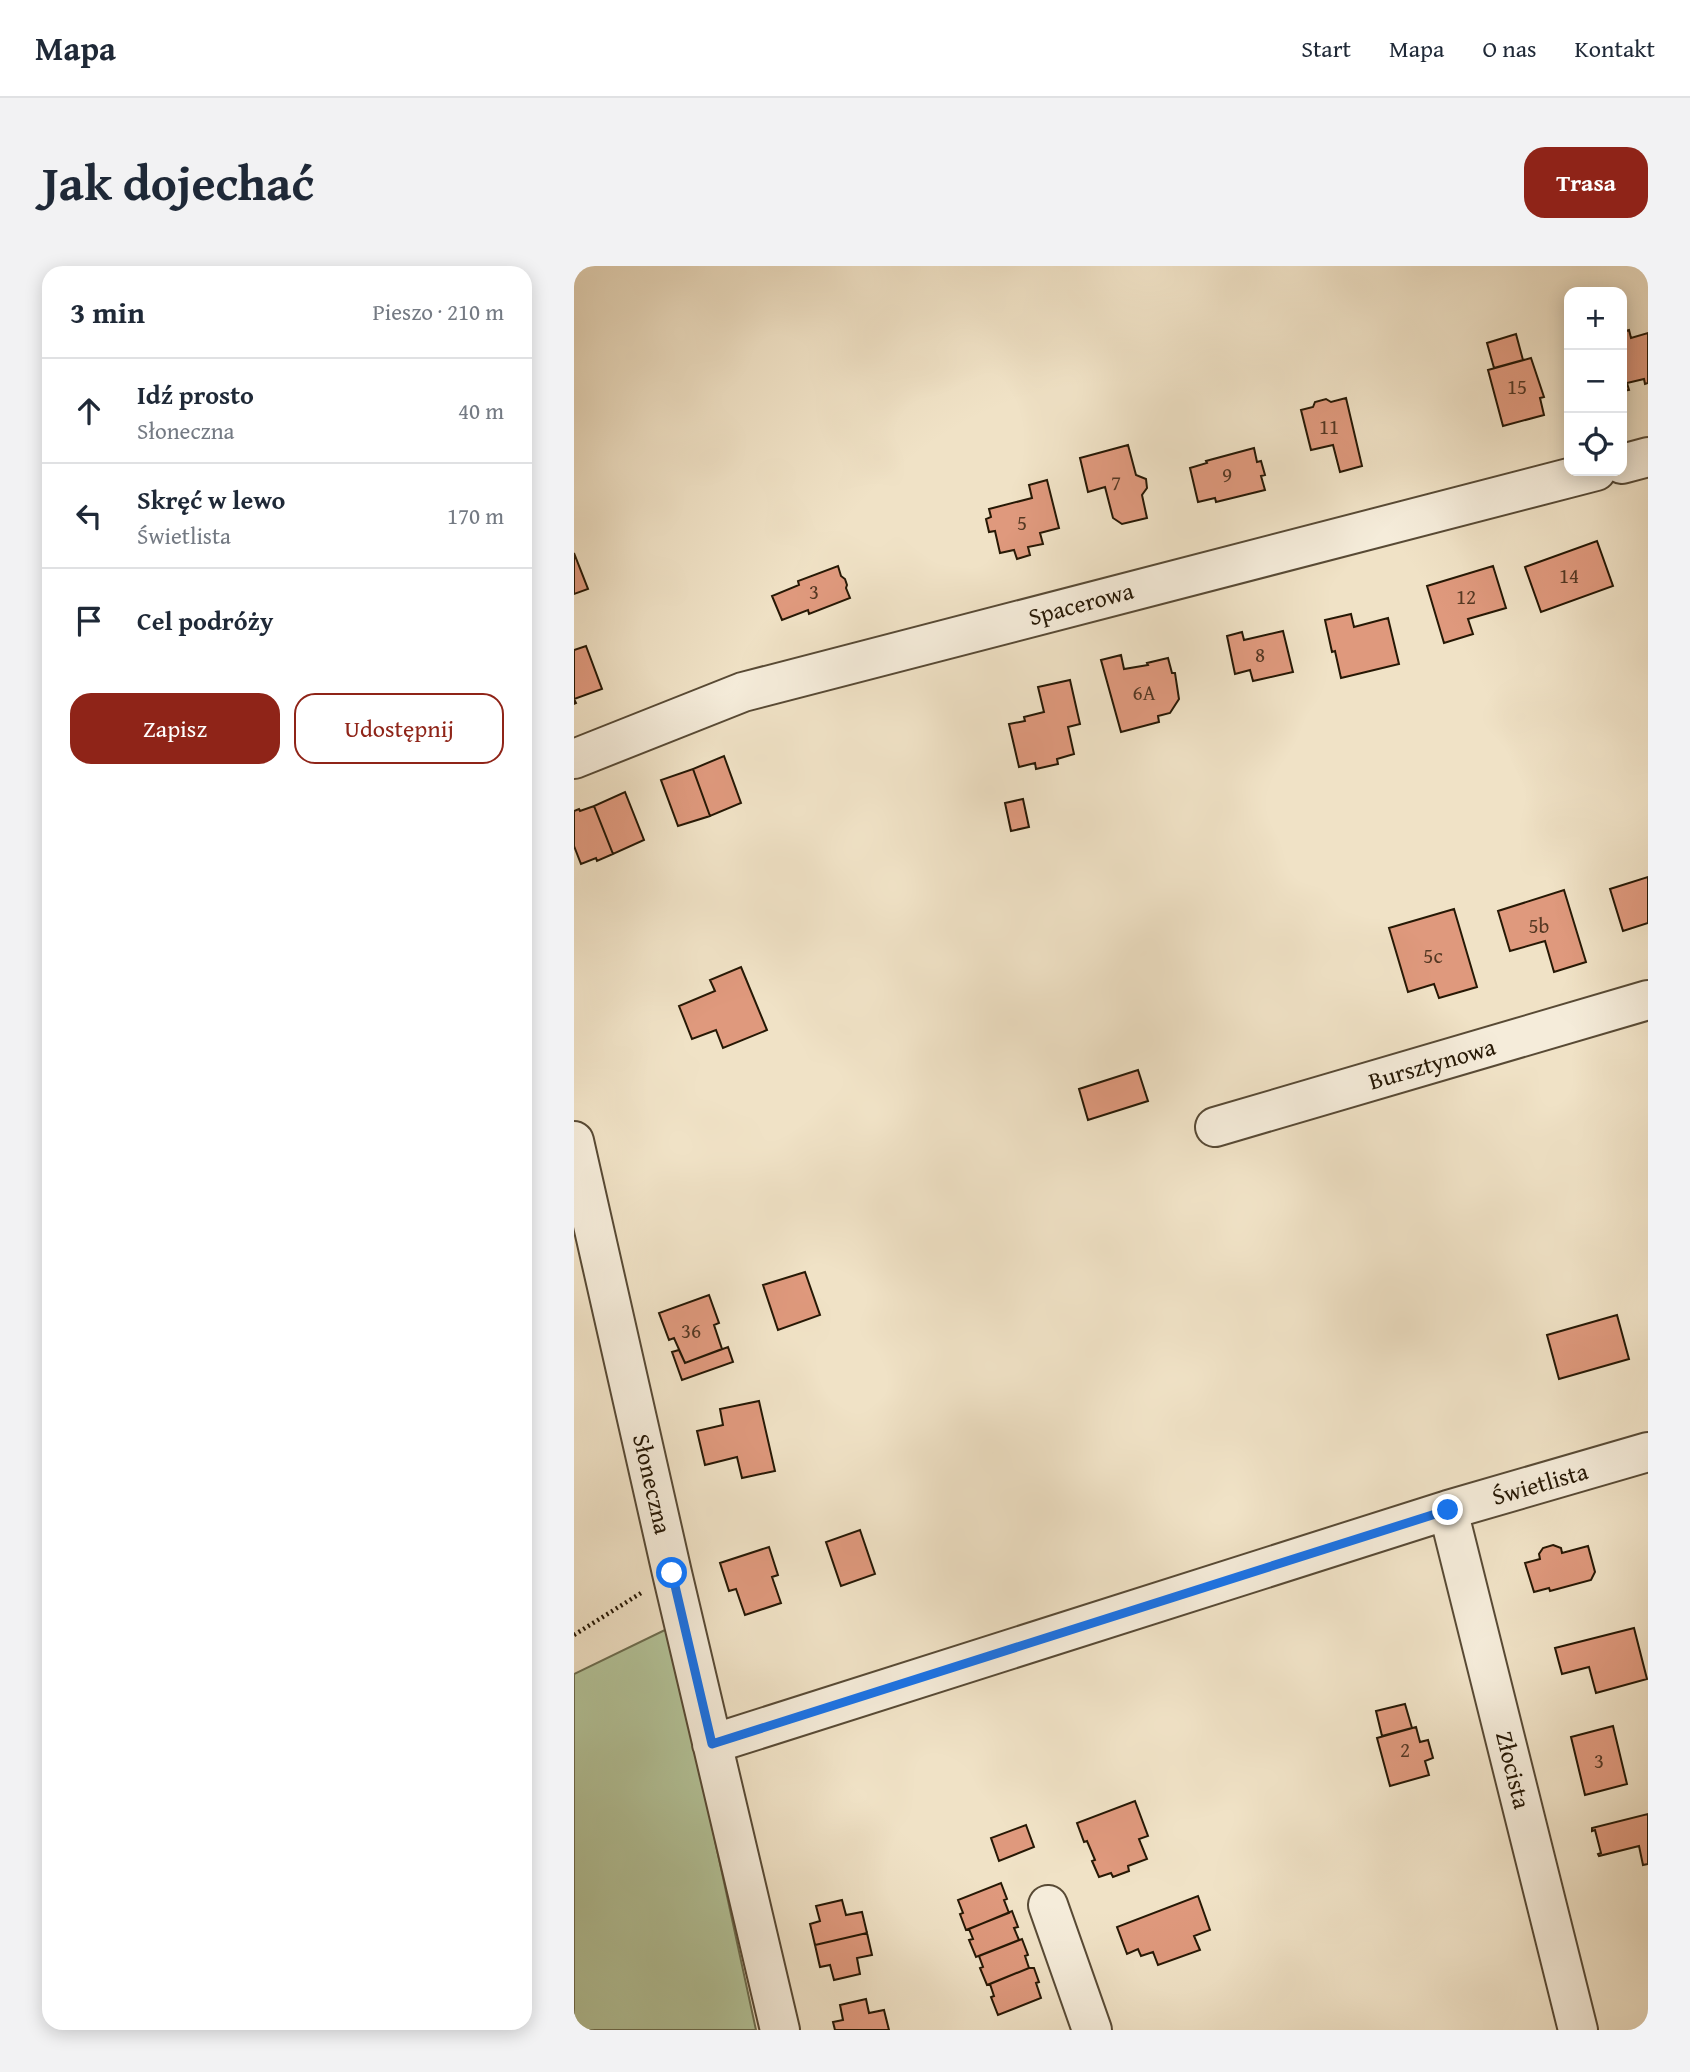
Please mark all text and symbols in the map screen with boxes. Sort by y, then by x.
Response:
text: Mapa [35,24,116,72]
text: Start [1301,31,1351,66]
text: Mapa [1389,31,1444,66]
text: O nas [1482,31,1537,66]
text: Kontakt [1575,31,1655,66]
text: Jak dojechać [42,146,314,218]
button: Trasa [1524,147,1648,218]
map controls [1564,287,1627,476]
button: + [1564,287,1627,350]
text: 3 min [70,290,145,334]
text: Pieszo · 210 m [372,295,504,328]
button: − [1564,350,1627,413]
house number: 15 [1507,371,1527,402]
text: Idź prosto [137,375,254,414]
icon: ahead [70,392,108,430]
text: 40 m [458,394,504,427]
house number: 11 [1319,411,1339,442]
button: locate [1564,413,1627,476]
text: Słoneczna [137,414,234,447]
house number: 9 [1222,459,1232,490]
house number: 7 [1111,467,1121,498]
text: Skręć w lewo [137,480,285,519]
icon: left [70,497,108,535]
text: 170 m [447,499,504,532]
house number: 5 [1017,507,1027,538]
text: Świetlista [137,519,231,552]
house number: 14 [1559,560,1579,591]
street label: Spacerowa [1024,573,1138,634]
house number: 3 [809,576,819,607]
house number: 12 [1456,581,1476,612]
text: Cel podróży [137,601,273,640]
icon: arrive [70,602,108,640]
house number: 8 [1255,639,1265,670]
house number: 6A [1133,677,1156,708]
button: Zapisz [70,693,280,764]
button: Udostępnij [294,693,504,764]
house number: 5b [1529,910,1549,941]
house number: 5c [1423,940,1443,971]
street label: Bursztynowa [1364,1029,1500,1098]
house number: 36 [681,1315,701,1346]
street label: Słoneczna [624,1430,681,1538]
street label: Świetlista [1488,1453,1592,1514]
route end [1432,1494,1463,1525]
route start [656,1557,687,1588]
street label: Złocista [1487,1727,1540,1813]
house number: 2 [1400,1734,1410,1765]
house number: 3 [1594,1745,1604,1776]

